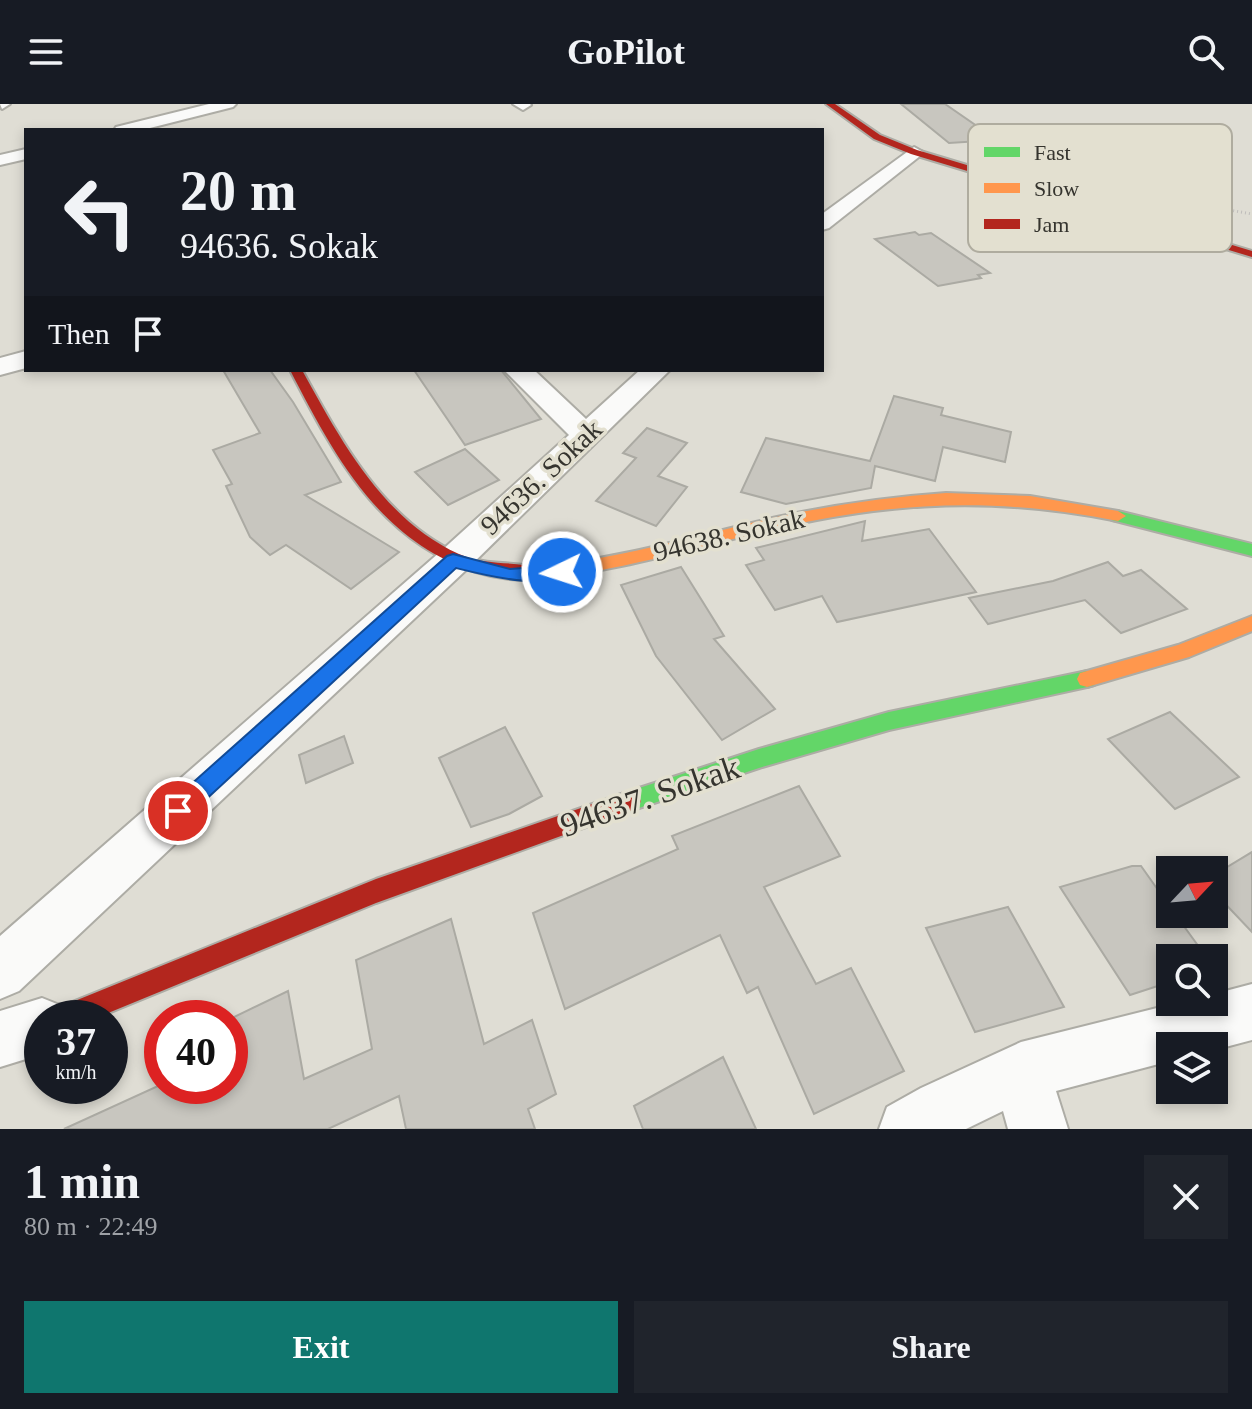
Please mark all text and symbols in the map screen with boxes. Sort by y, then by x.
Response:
icon: menu [24,30,68,74]
icon: search [1184,30,1228,74]
text: GoPilot [567,32,685,72]
legend [968,124,1232,252]
text: Fast [1034,140,1071,165]
icon: left [48,160,152,264]
text: 20 m [180,160,297,222]
text: Slow [1034,176,1079,201]
text: Jam [1034,212,1069,237]
text: 94636. Sokak [180,226,378,266]
icon: arrive [126,312,170,356]
text: Then [48,317,110,350]
street label: 94636. Sokak [474,413,608,541]
street label: 94638. Sokak [650,503,808,567]
position arrow [520,530,604,614]
street label: 94637. Sokak [556,748,744,844]
pin [144,777,212,845]
icon: arrive [156,789,200,833]
north arrow [1156,856,1228,928]
map controls [1156,856,1228,1104]
button: search [1156,944,1228,1016]
speed limit sign: 40 [144,1000,248,1104]
text: 37 [56,1019,96,1064]
button: layers [1156,1032,1228,1104]
text: km/h [55,1061,97,1083]
text: 1 min [24,1155,140,1208]
button: close [1144,1155,1228,1239]
text: 80 m · 22:49 [24,1212,158,1241]
button: Exit [24,1301,618,1393]
button: Share [634,1301,1228,1393]

